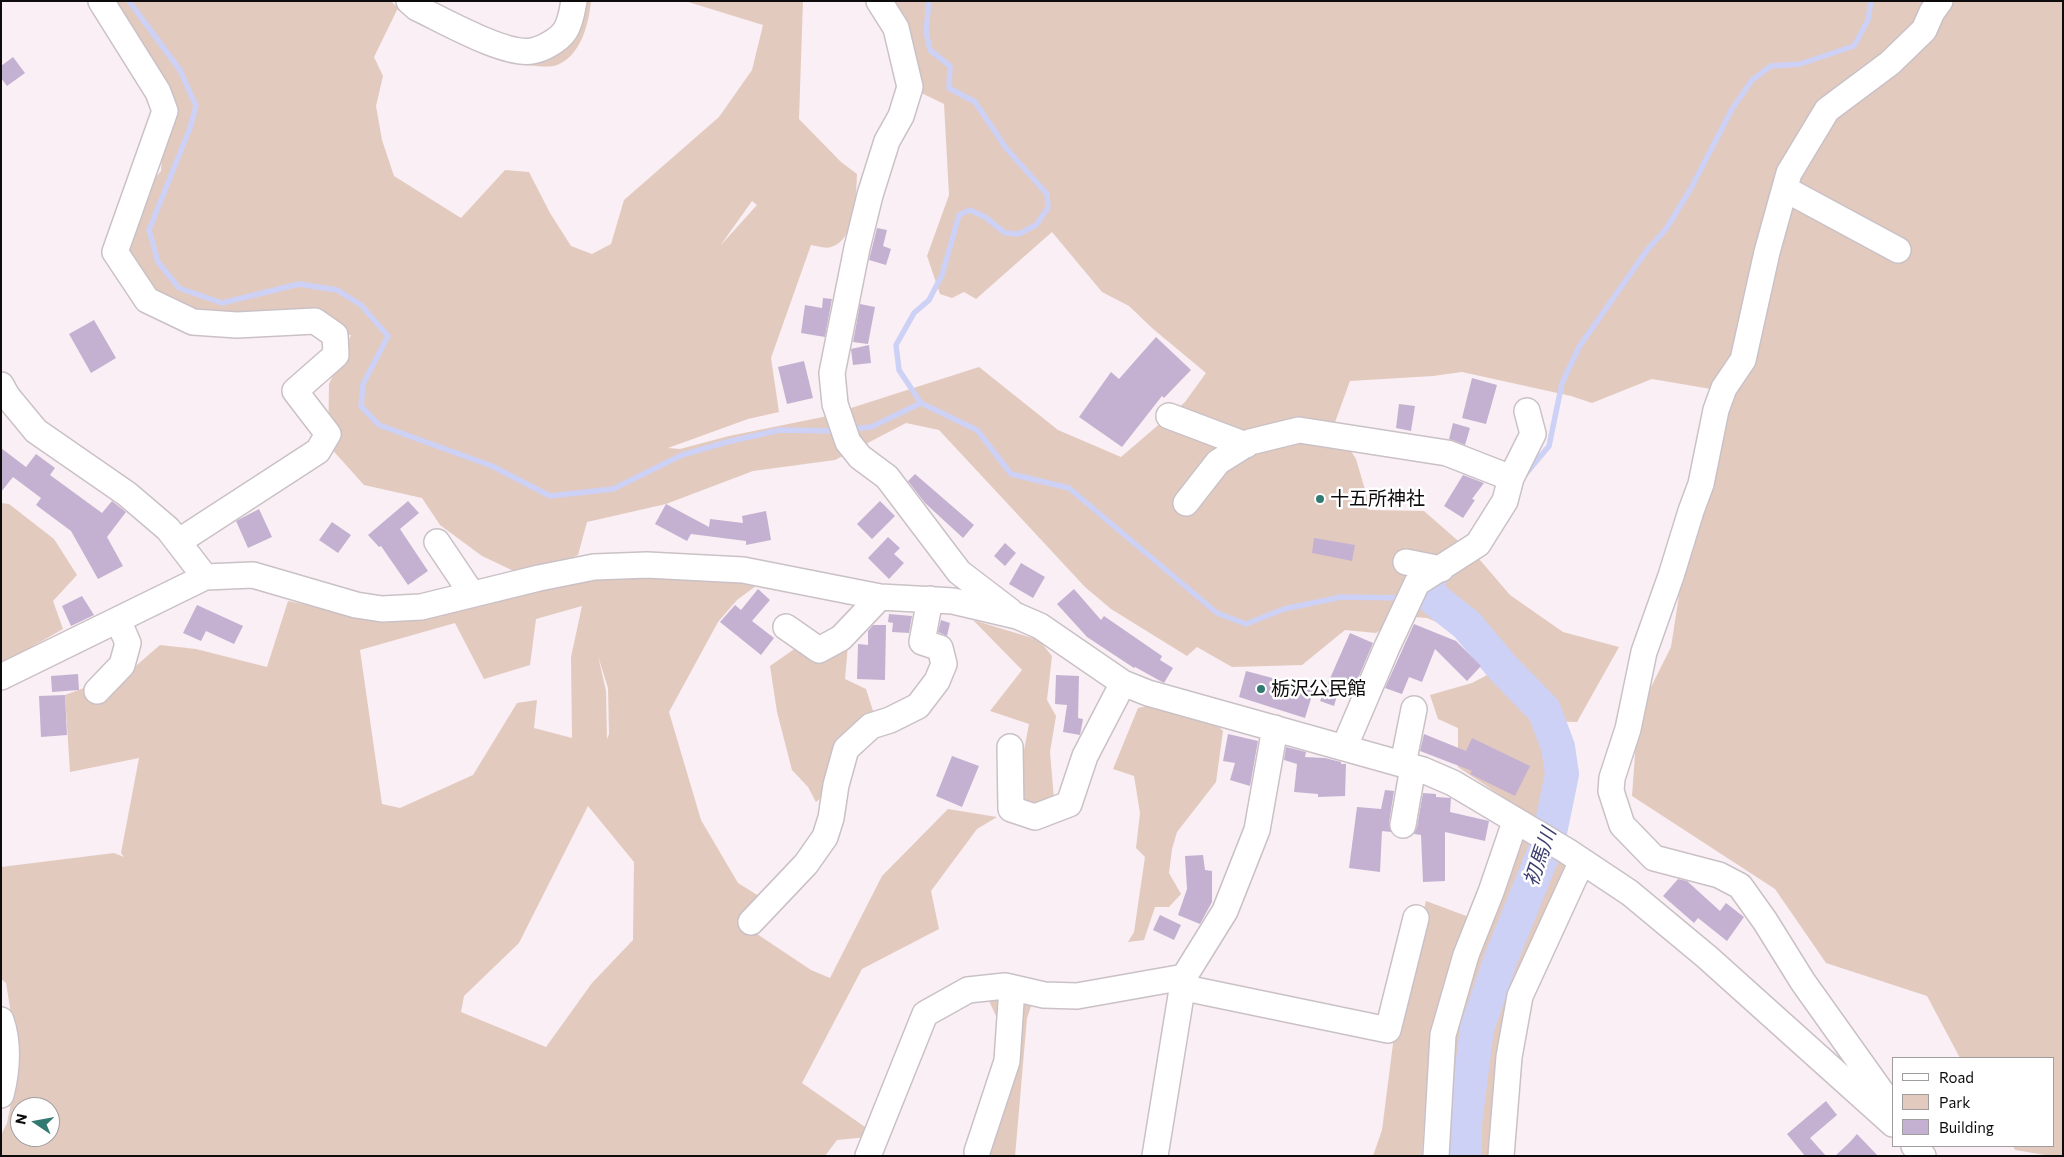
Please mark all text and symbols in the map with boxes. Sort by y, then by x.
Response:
place label: 十五所神社 [1330,488,1425,510]
marker: 十五所神社 [1314,493,1326,505]
place label: 栃沢公民館 [1271,678,1366,700]
marker: 栃沢公民館 [1255,683,1267,695]
water label: 初馬川 [1519,825,1561,889]
legend [1892,1057,2054,1147]
text: Road [1939,1068,1974,1086]
text: Park [1939,1093,1970,1111]
north arrow [10,1097,60,1147]
text: N [11,1112,30,1126]
text: Building [1939,1118,1994,1136]

